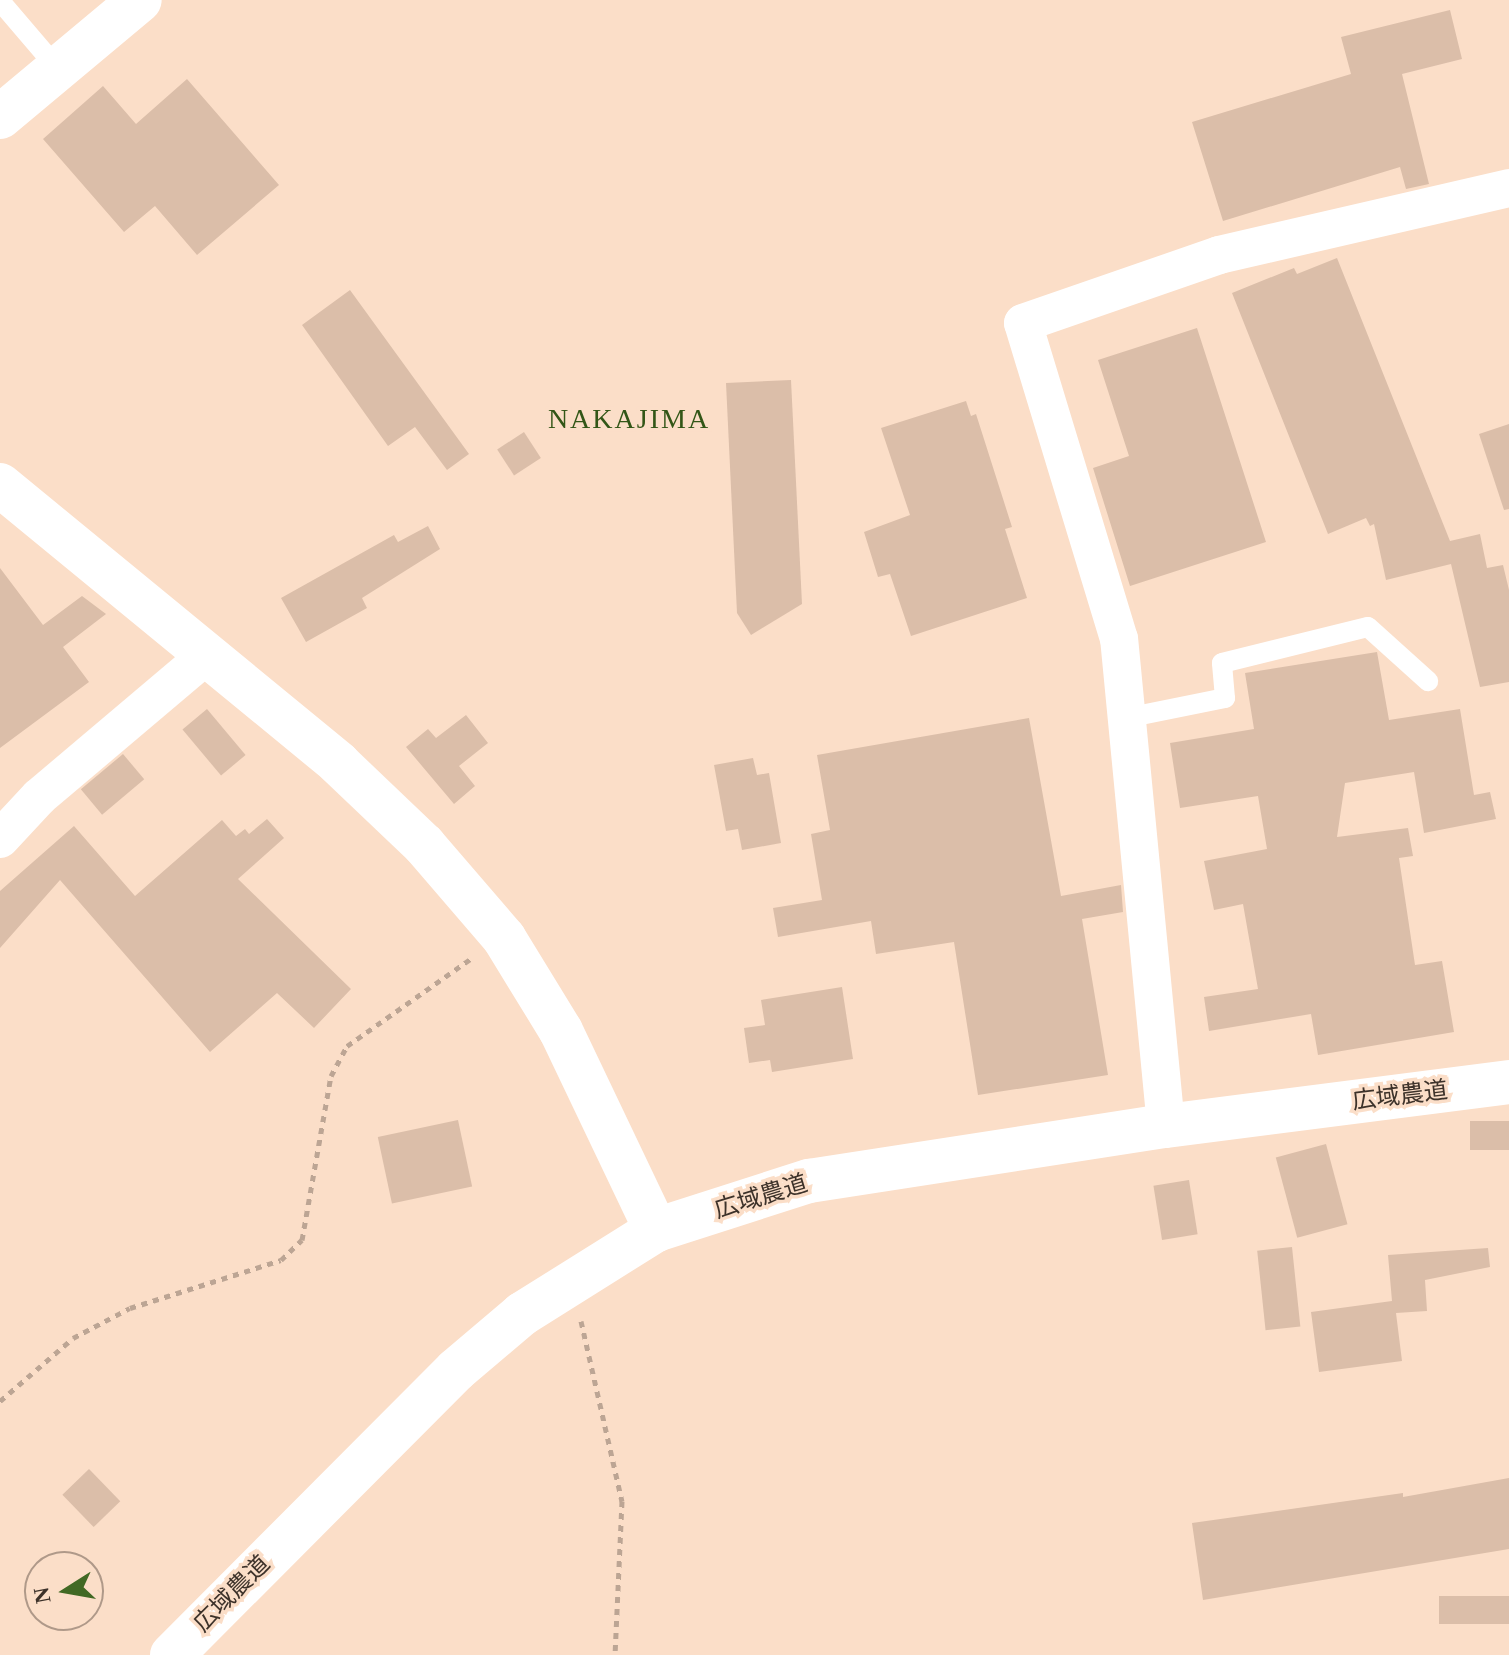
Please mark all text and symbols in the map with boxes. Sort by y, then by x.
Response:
district label: NAKAJIMA [548,402,710,436]
street label: 広域農道 [1351,1076,1449,1116]
street label: 広域農道 [711,1169,811,1225]
street label: 広域農道 [188,1550,276,1638]
north arrow [24,1551,104,1631]
text: N [28,1585,56,1605]

